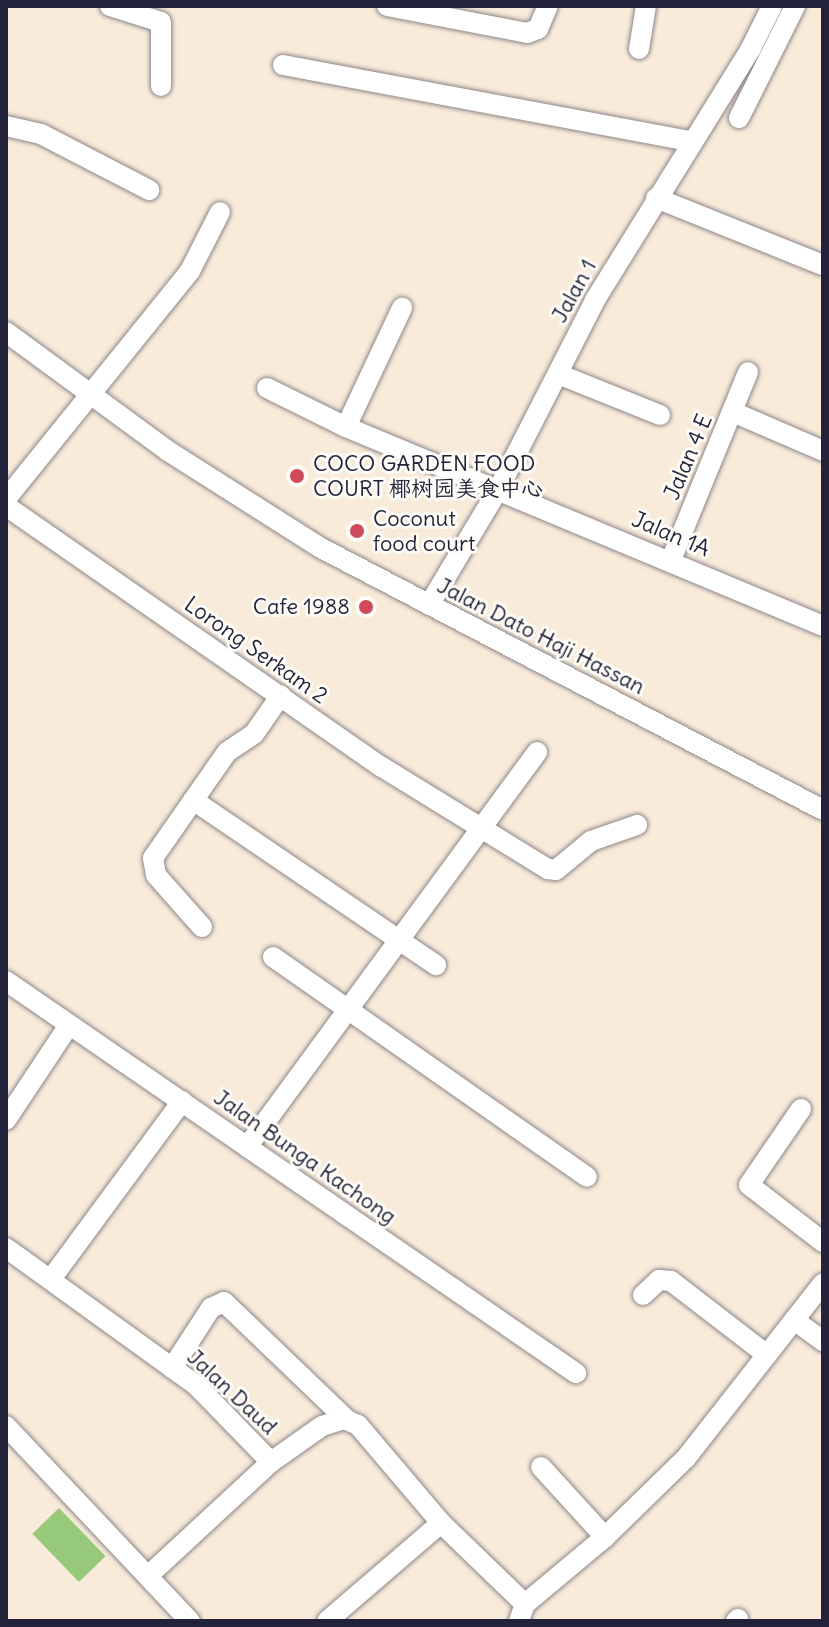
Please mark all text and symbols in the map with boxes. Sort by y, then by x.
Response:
street label: Jalan 1 [546,255,602,327]
street label: Jalan 4 E [658,410,718,504]
place label: COCO GARDEN FOOD COURT 椰树园美食中心 [313,450,543,502]
marker: COCO GARDEN FOOD COURT 椰树园美食中心 [288,467,306,485]
place label: Coconut food court [373,505,475,556]
street label: Jalan 1A [628,506,714,562]
marker: Coconut food court [348,522,366,540]
street label: Jalan Dato Haji Hassan [433,572,649,700]
street label: Lorong Serkam 2 [179,591,333,709]
place label: Cafe 1988 [253,594,350,620]
marker: Cafe 1988 [357,598,375,616]
street label: Jalan Bunga Kachong [209,1084,401,1230]
street label: Jalan Daud [182,1344,282,1440]

